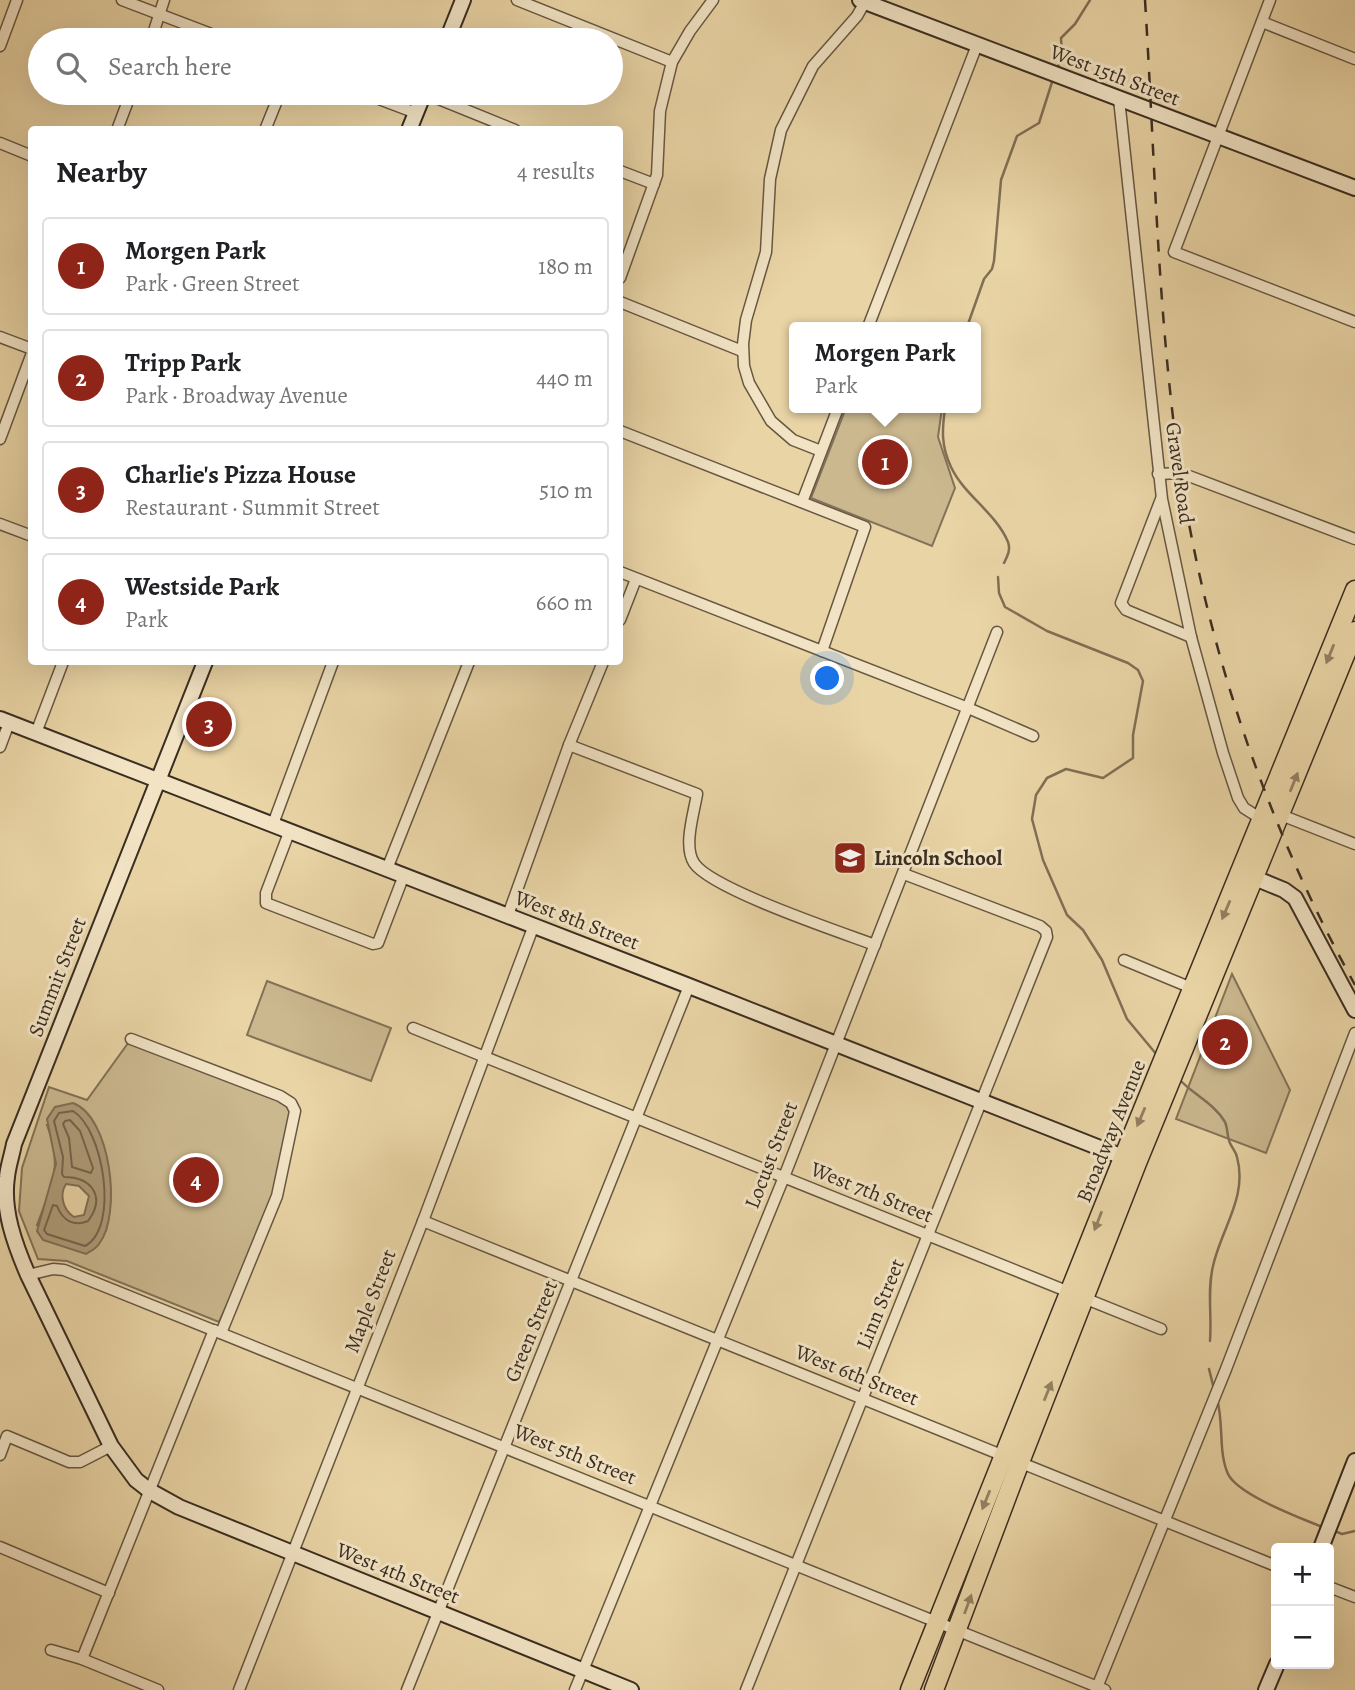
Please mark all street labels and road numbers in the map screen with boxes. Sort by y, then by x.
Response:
street label: West 15th Street [1045,37,1184,113]
street label: Gravel Road [1159,420,1201,526]
street label: West 8th Street [510,883,643,957]
street label: Summit Street [21,913,93,1041]
street label: Broadway Avenue [1070,1055,1152,1207]
street label: Locust Street [738,1097,804,1213]
street label: West 7th Street [806,1154,937,1229]
street label: Maple Street [337,1245,403,1357]
street label: Linn Street [849,1254,911,1353]
street label: Green Street [498,1276,564,1386]
street label: West 6th Street [790,1337,923,1412]
street label: West 5th Street [509,1416,641,1491]
street label: West 4th Street [331,1535,464,1610]

